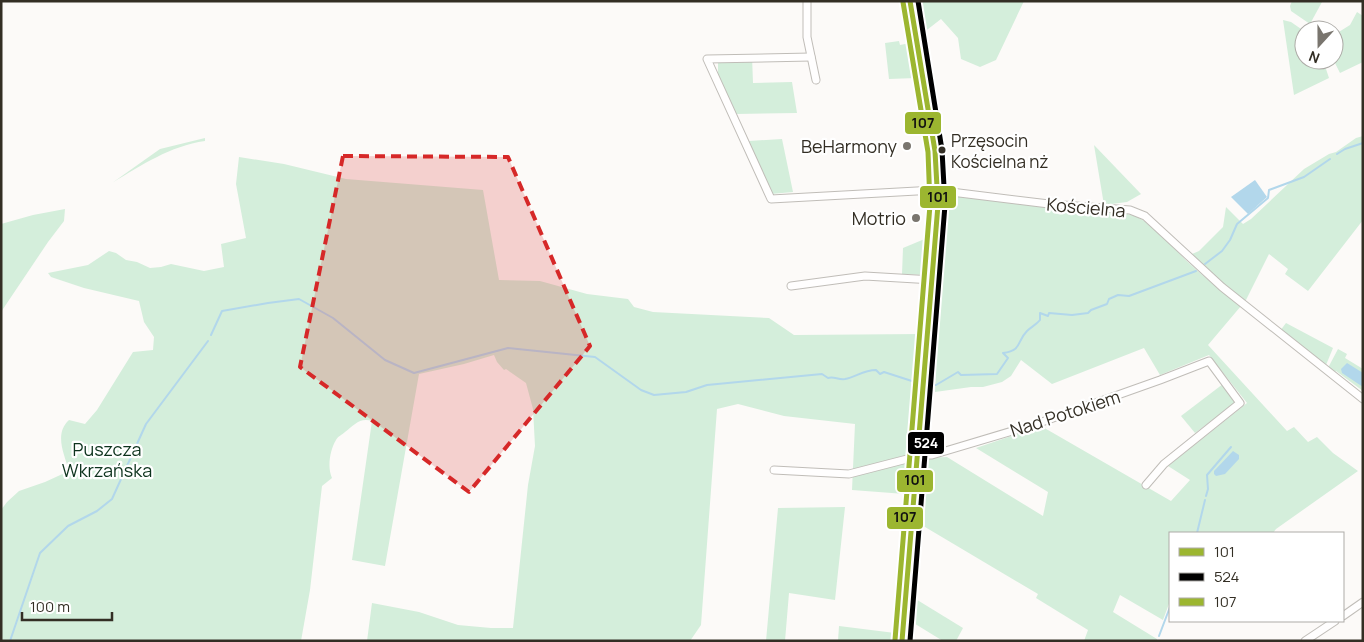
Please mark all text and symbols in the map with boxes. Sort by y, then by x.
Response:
north arrow [1294,20,1344,70]
text: N [1306,47,1322,68]
line badge: 107 [904,111,942,135]
text: 107 [912,113,934,132]
place label: Przęsocin Kościelna nż [951,129,1048,173]
place label: BeHarmony [801,134,898,158]
marker: BeHarmony [901,140,913,152]
marker: Przęsocin Kościelna nż [937,145,947,155]
line badge: 101 [919,185,957,209]
text: 101 [927,187,949,206]
street label: Kościelna [1045,192,1127,222]
place label: Motrio [852,206,906,230]
marker: Motrio [910,212,922,224]
street label: Nad Potokiem [1007,384,1123,442]
line badge: 524 [907,431,945,455]
text: 524 [914,433,938,452]
park label: Puszcza Wkrzańska [62,437,152,482]
line badge: 101 [896,469,934,493]
text: 101 [904,470,926,489]
line badge: 107 [886,506,924,530]
text: 107 [894,507,916,526]
legend [1169,532,1344,622]
text: 101 [1214,541,1235,562]
text: 524 [1214,566,1239,587]
scale bar [22,590,112,622]
text: 107 [1214,591,1237,612]
text: 100 m [30,596,70,617]

